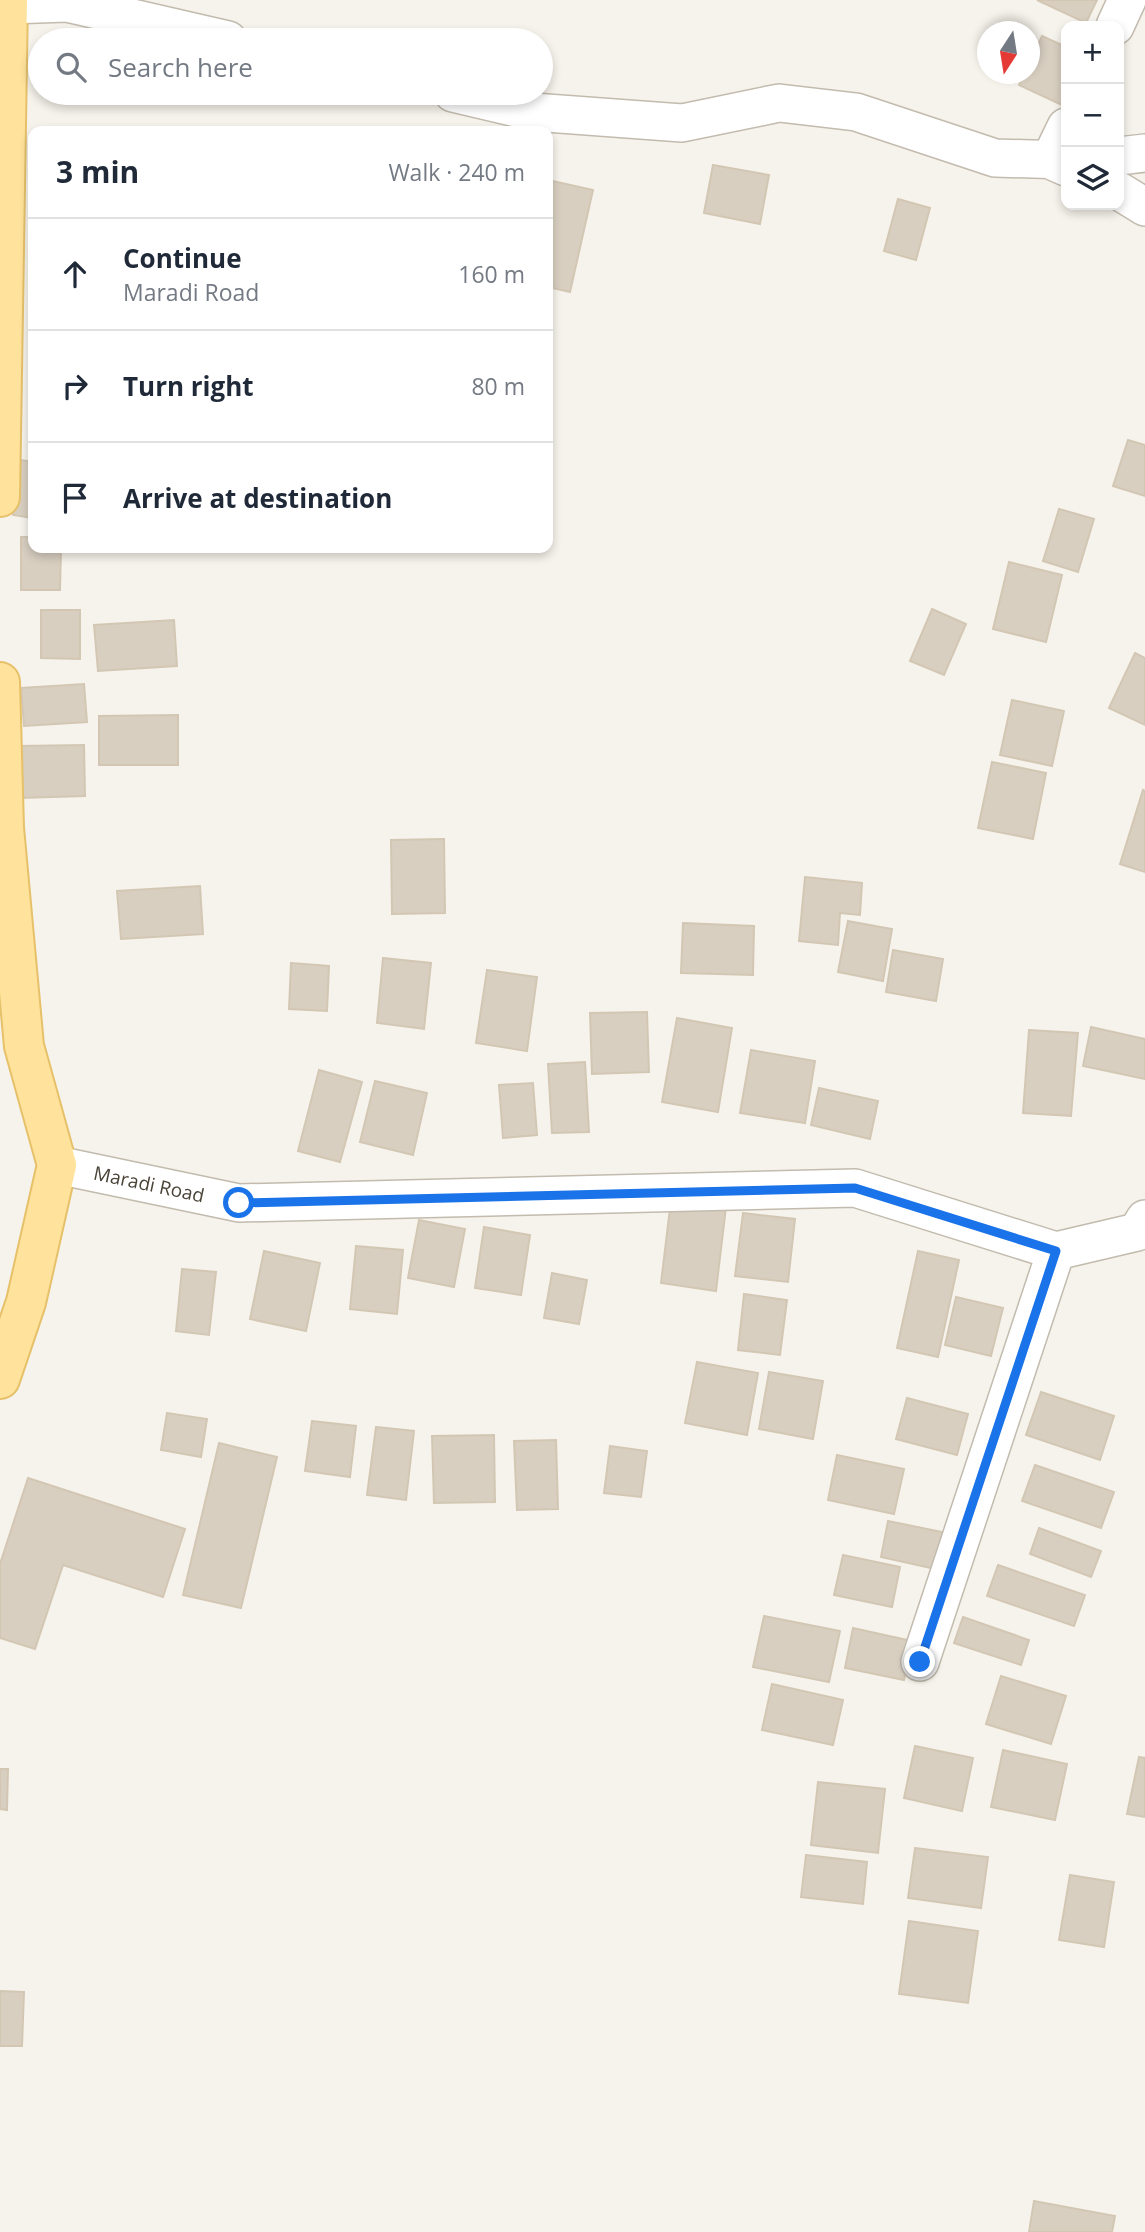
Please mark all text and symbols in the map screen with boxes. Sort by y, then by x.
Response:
north arrow [977,21,1040,84]
map controls [1061,21,1124,210]
button: + [1061,21,1124,84]
search box [28,28,553,105]
icon: search [52,48,90,86]
text: Search here [108,49,253,85]
button: − [1061,84,1124,147]
button: layers [1061,147,1124,210]
text: 3 min [56,151,139,192]
text: Walk · 240 m [388,156,525,188]
text: Continue [123,240,242,276]
icon: ahead [56,255,94,293]
text: 160 m [458,258,525,290]
text: Maradi Road [123,276,259,308]
icon: right [56,367,94,405]
text: Turn right [123,368,254,404]
text: 80 m [471,370,525,402]
icon: arrive [56,479,94,517]
text: Arrive at destination [123,480,392,516]
street label: Maradi Road [91,1160,207,1208]
route start [223,1187,254,1218]
route end [904,1646,935,1677]

